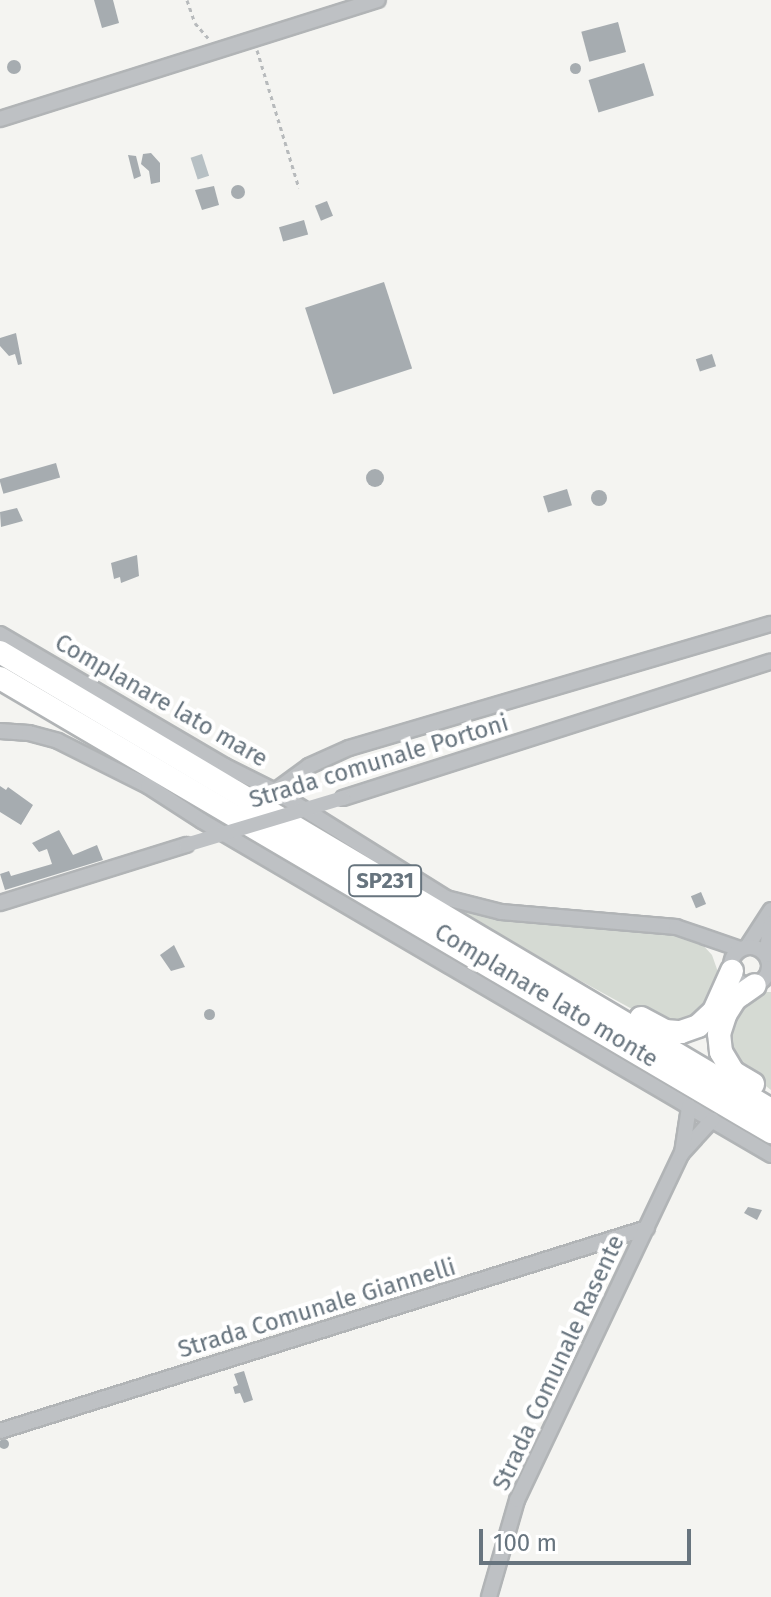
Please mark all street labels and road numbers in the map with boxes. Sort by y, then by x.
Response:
street label: Complanare lato mare [50,628,272,774]
street label: Strada comunale Portoni [246,709,512,815]
road number: SP231 [347,863,423,899]
street label: Complanare lato monte [429,918,663,1074]
street label: Strada Comunale Rasente [487,1231,631,1495]
street label: Strada Comunale Giannelli [175,1253,459,1365]

